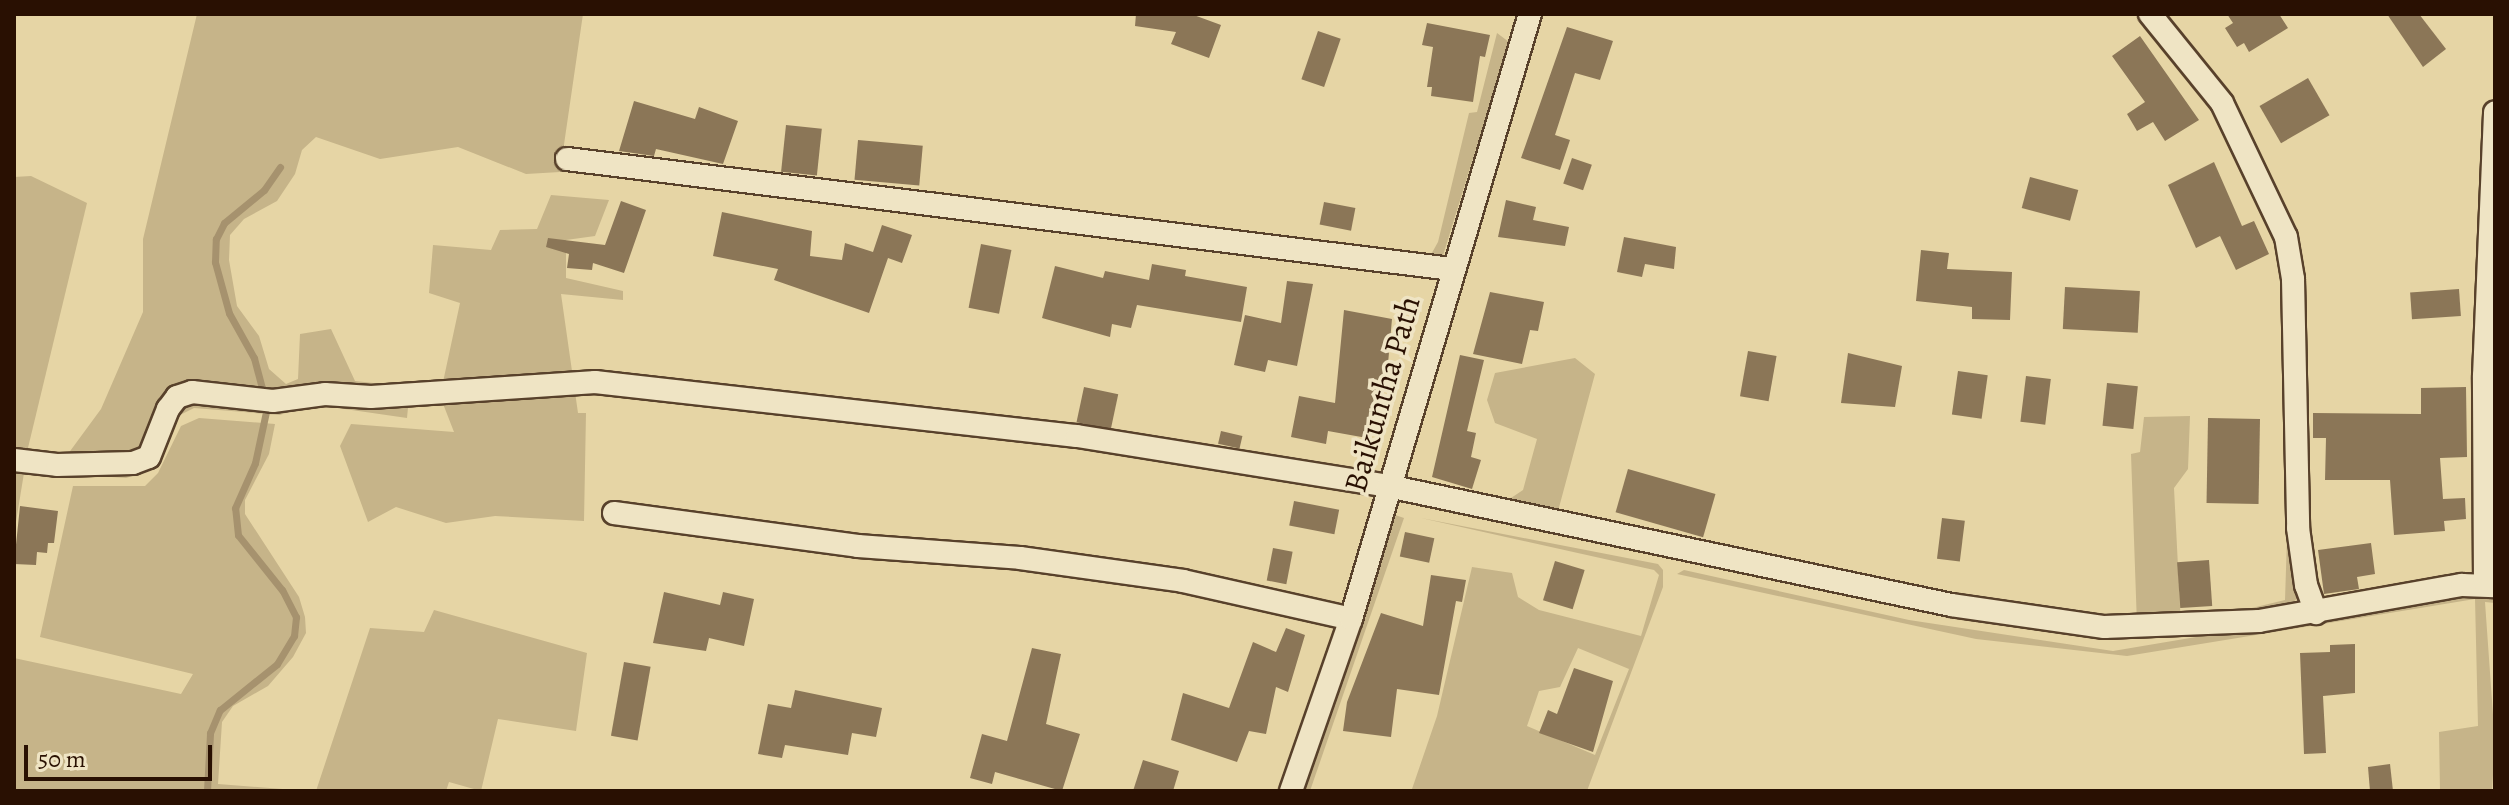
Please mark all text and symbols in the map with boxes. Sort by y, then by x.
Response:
street label: Baikuntha Path [1336,292,1428,496]
scale bar [28,729,216,779]
text: 50 m [38,743,86,775]

